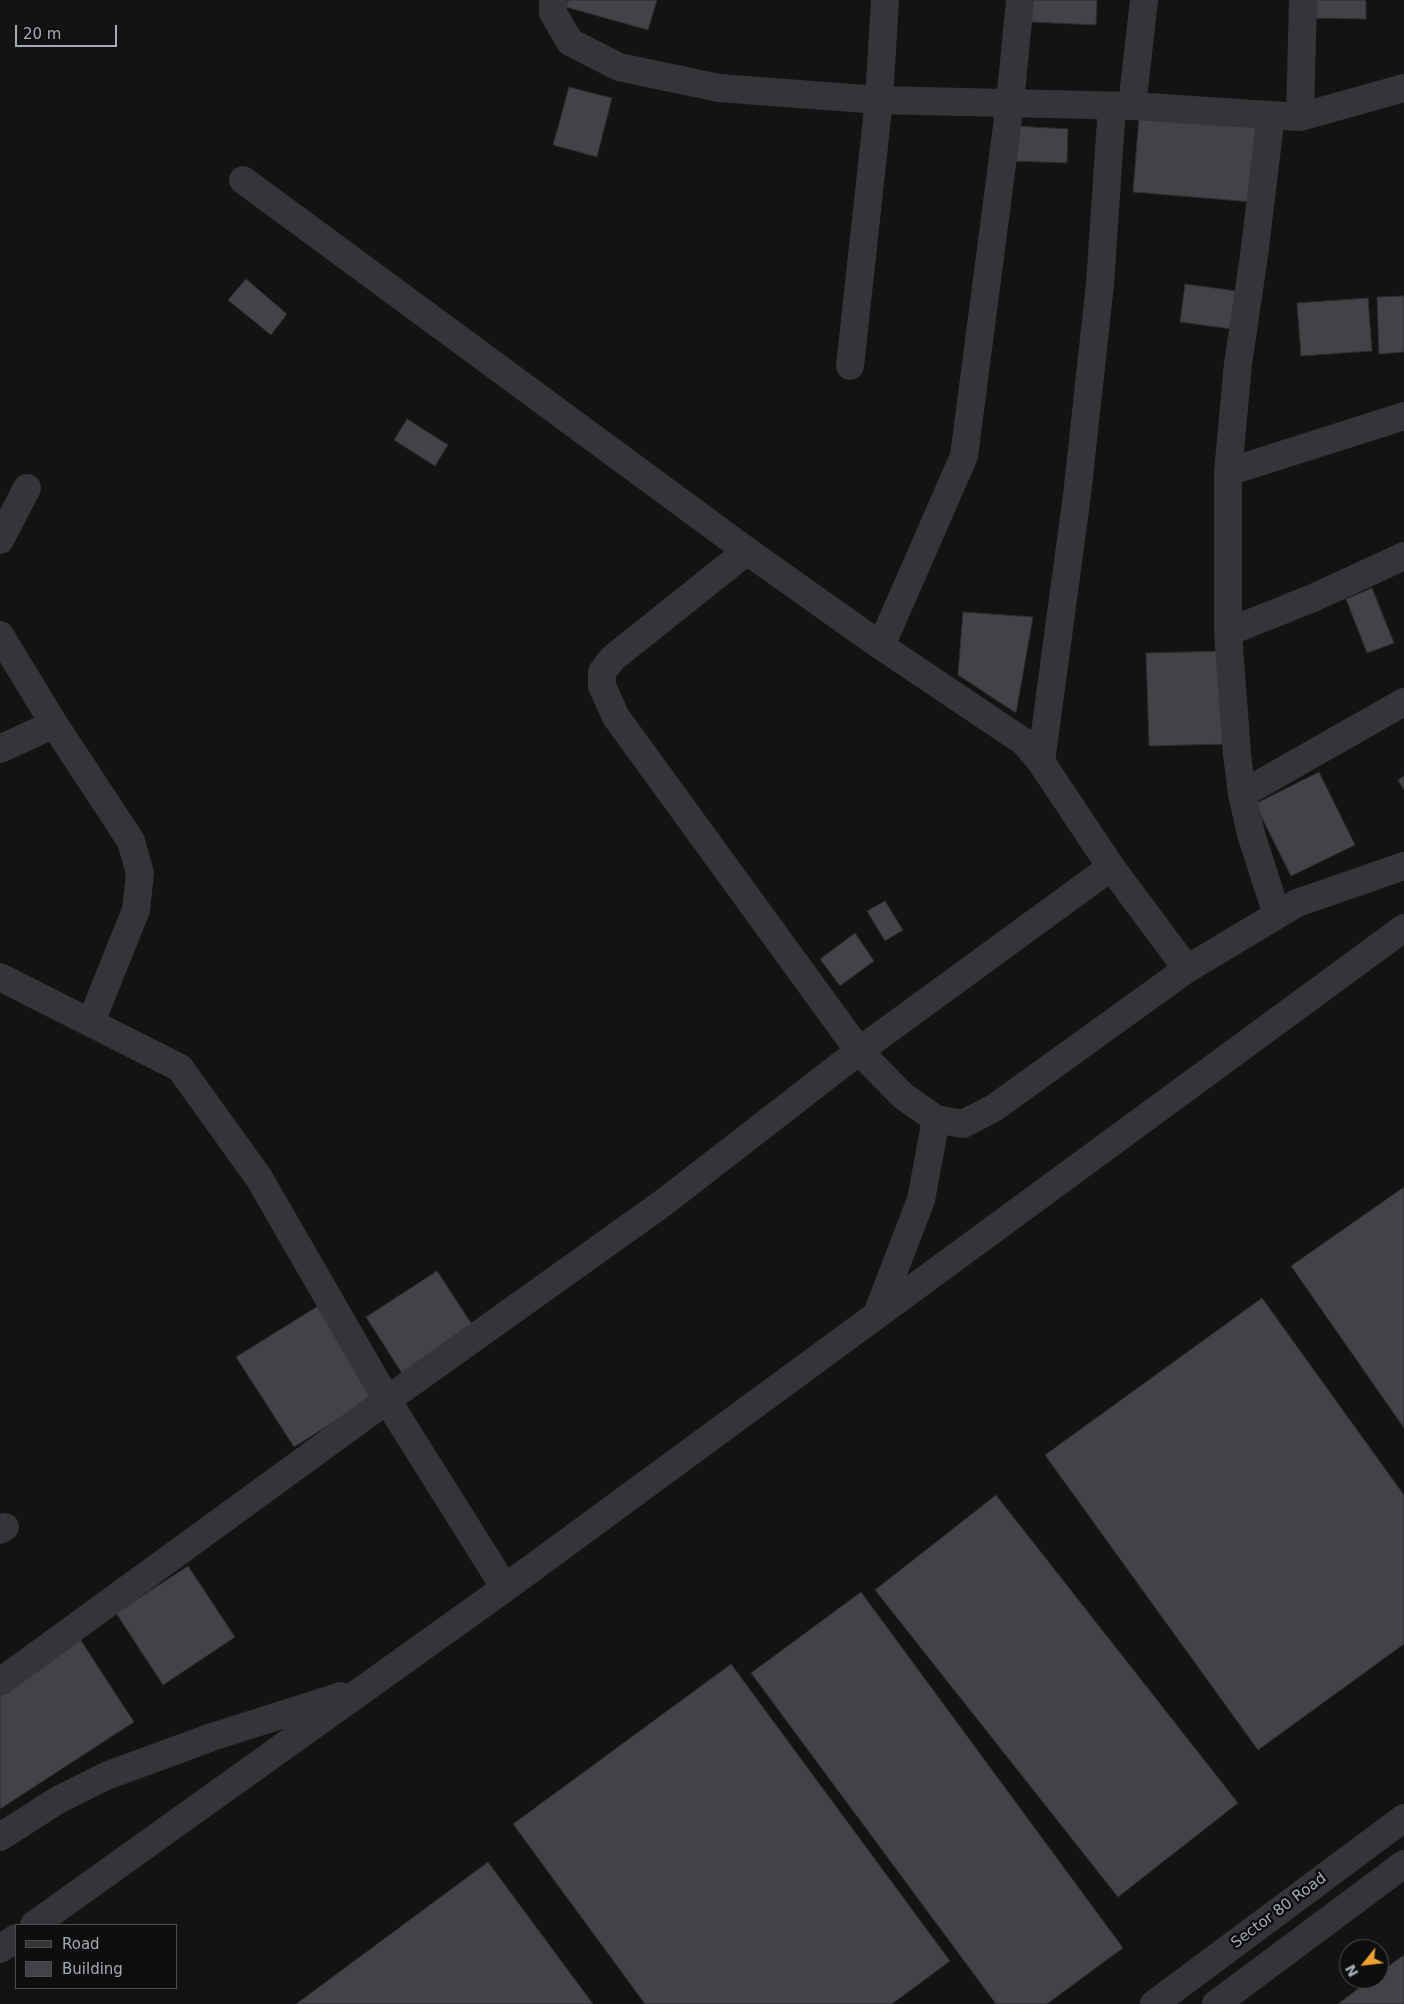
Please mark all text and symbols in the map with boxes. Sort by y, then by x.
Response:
scale bar [18,15,120,47]
text: 20 m [23,25,61,43]
street label: Sector 80 Road [1228,1869,1330,1953]
legend [15,1924,178,1989]
text: Road [62,1935,100,1953]
north arrow [1339,1939,1389,1989]
text: Building [62,1960,123,1978]
text: N [1342,1962,1362,1980]

